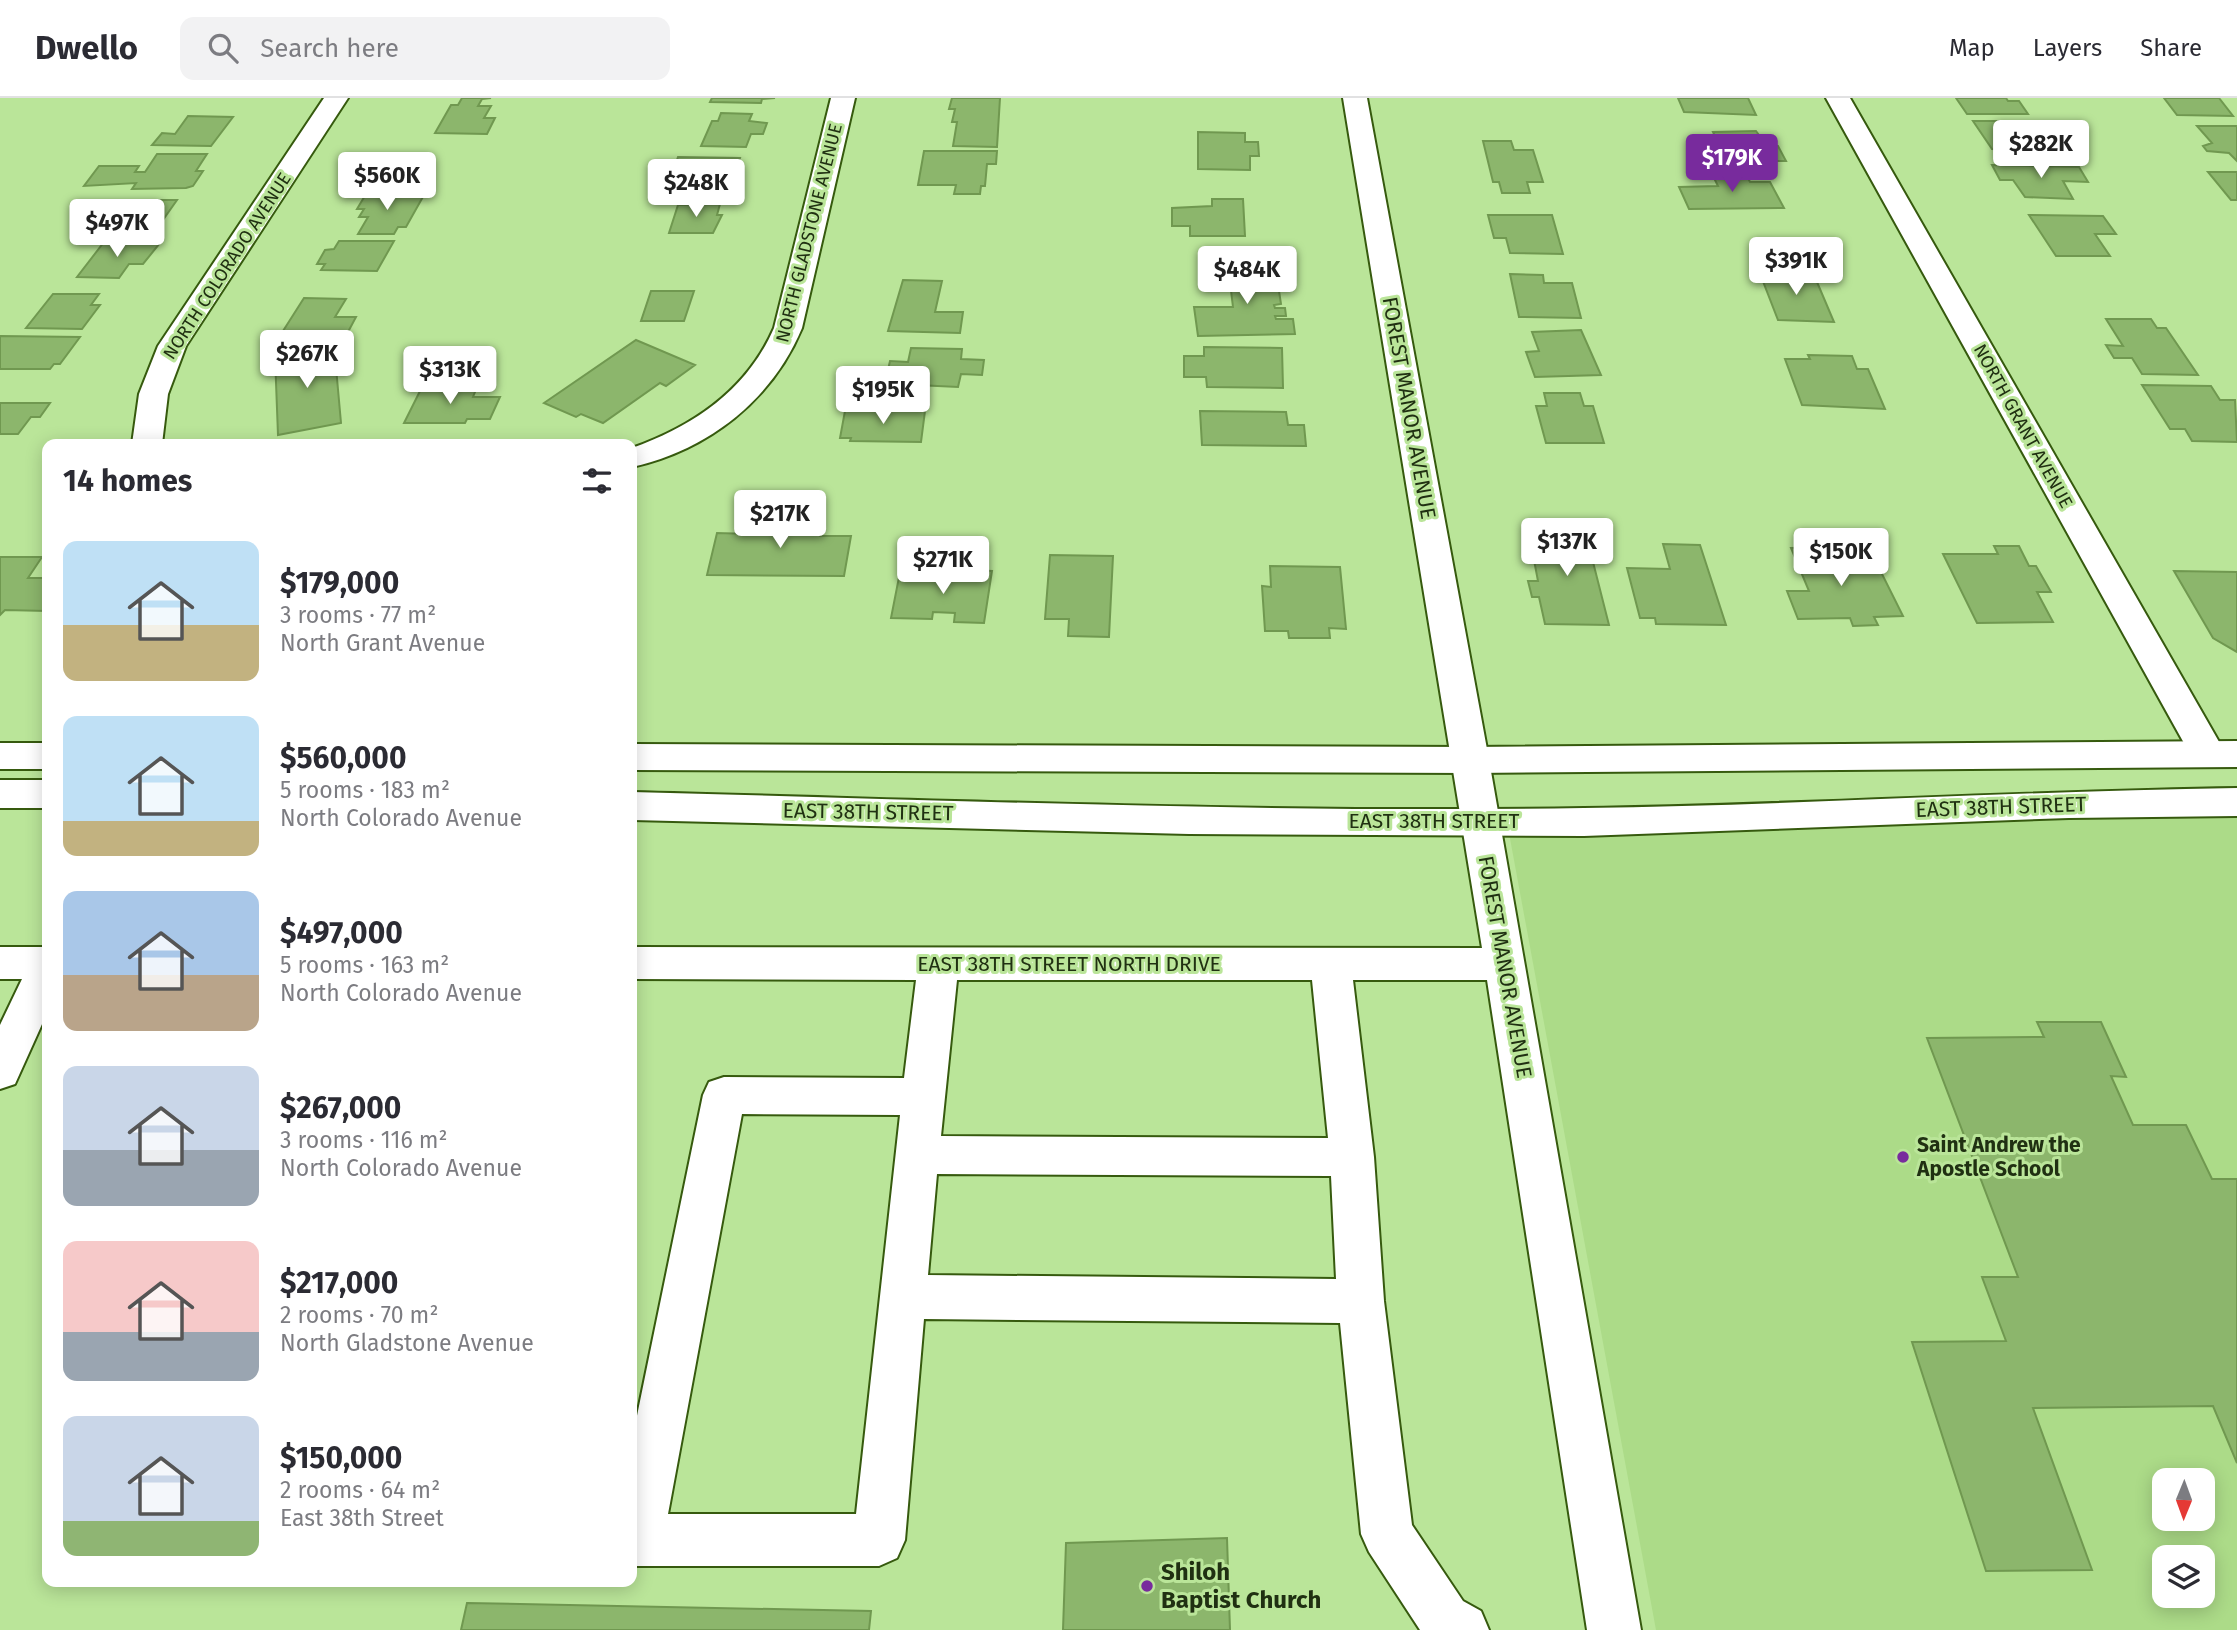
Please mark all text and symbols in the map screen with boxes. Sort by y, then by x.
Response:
search box [180,17,670,80]
text: Dwello [35,28,138,68]
icon: search [204,29,242,67]
text: Search here [260,33,399,64]
text: Map [1949,34,1995,62]
text: Layers [2033,34,2102,62]
text: Share [2140,34,2202,62]
pin: $282K [1992,120,2090,180]
street label: NORTH GLADSTONE AVENUE [771,121,847,345]
text: $282K [2009,129,2073,157]
pin: $179K [1683,134,1781,194]
text: $179K [1702,143,1762,171]
pin: $560K [338,152,436,212]
pin: $248K [647,159,745,219]
text: $560K [354,161,420,189]
text: $248K [664,168,728,196]
street label: NORTH COLORADO AVENUE [158,169,296,363]
pin: $497K [68,200,166,259]
text: $497K [85,208,149,236]
pin: $391K [1747,238,1845,297]
pin: $484K [1198,246,1296,306]
text: $391K [1765,246,1827,274]
text: $484K [1214,255,1280,283]
street label: FOREST MANOR AVENUE [1377,295,1441,521]
pin: $267K [258,330,356,390]
text: $267K [276,339,338,367]
street label: NORTH GRANT AVENUE [1969,340,2077,512]
pin: $313K [401,346,499,406]
text: $313K [419,355,481,383]
pin: $195K [834,366,932,426]
text: $195K [852,375,914,403]
icon: filters [578,462,616,500]
text: 14 homes [63,463,192,499]
pin: $217K [731,490,829,550]
text: $217K [750,499,810,527]
pin: $137K [1518,518,1616,578]
text: $137K [1537,527,1597,555]
pin: $150K [1792,528,1890,588]
pin: $271K [894,536,992,596]
text: $150K [1810,537,1872,565]
text: $271K [913,545,973,573]
text: $179,000 [280,565,399,601]
icon: home [119,569,203,653]
text: 3 rooms · 77 m² [280,601,436,629]
text: North Grant Avenue [280,629,485,657]
text: $560,000 [280,740,406,776]
icon: home [119,744,203,828]
text: 5 rooms · 183 m² [280,776,450,804]
street label: EAST 38TH STREET [1915,791,2087,823]
street label: EAST 38TH STREET [782,798,954,826]
text: North Colorado Avenue [280,804,522,832]
street label: EAST 38TH STREET [1349,808,1520,834]
street label: FOREST MANOR AVENUE [1473,854,1537,1080]
text: $497,000 [280,915,403,951]
icon: home [119,919,203,1003]
text: 5 rooms · 163 m² [280,951,449,979]
street label: EAST 38TH STREET NORTH DRIVE [917,951,1221,977]
text: North Colorado Avenue [280,979,522,1007]
text: $267,000 [280,1090,401,1126]
icon: home [119,1094,203,1178]
text: 3 rooms · 116 m² [280,1126,448,1154]
place label: Saint Andrew the Apostle School [1916,1132,2081,1182]
marker: Saint Andrew the Apostle School [1895,1149,1911,1165]
text: North Colorado Avenue [280,1154,522,1182]
text: $217,000 [280,1265,398,1301]
icon: home [119,1269,203,1353]
text: 2 rooms · 70 m² [280,1301,438,1329]
text: North Gladstone Avenue [280,1329,534,1357]
text: $150,000 [280,1440,402,1476]
icon: home [119,1444,203,1528]
north arrow [2152,1468,2216,1531]
map controls [2152,1468,2215,1608]
text: 2 rooms · 64 m² [280,1476,440,1504]
text: East 38th Street [280,1504,444,1532]
button: layers [2152,1545,2215,1608]
place label: Shiloh Baptist Church [1161,1558,1321,1614]
marker: Shiloh Baptist Church [1139,1578,1155,1594]

